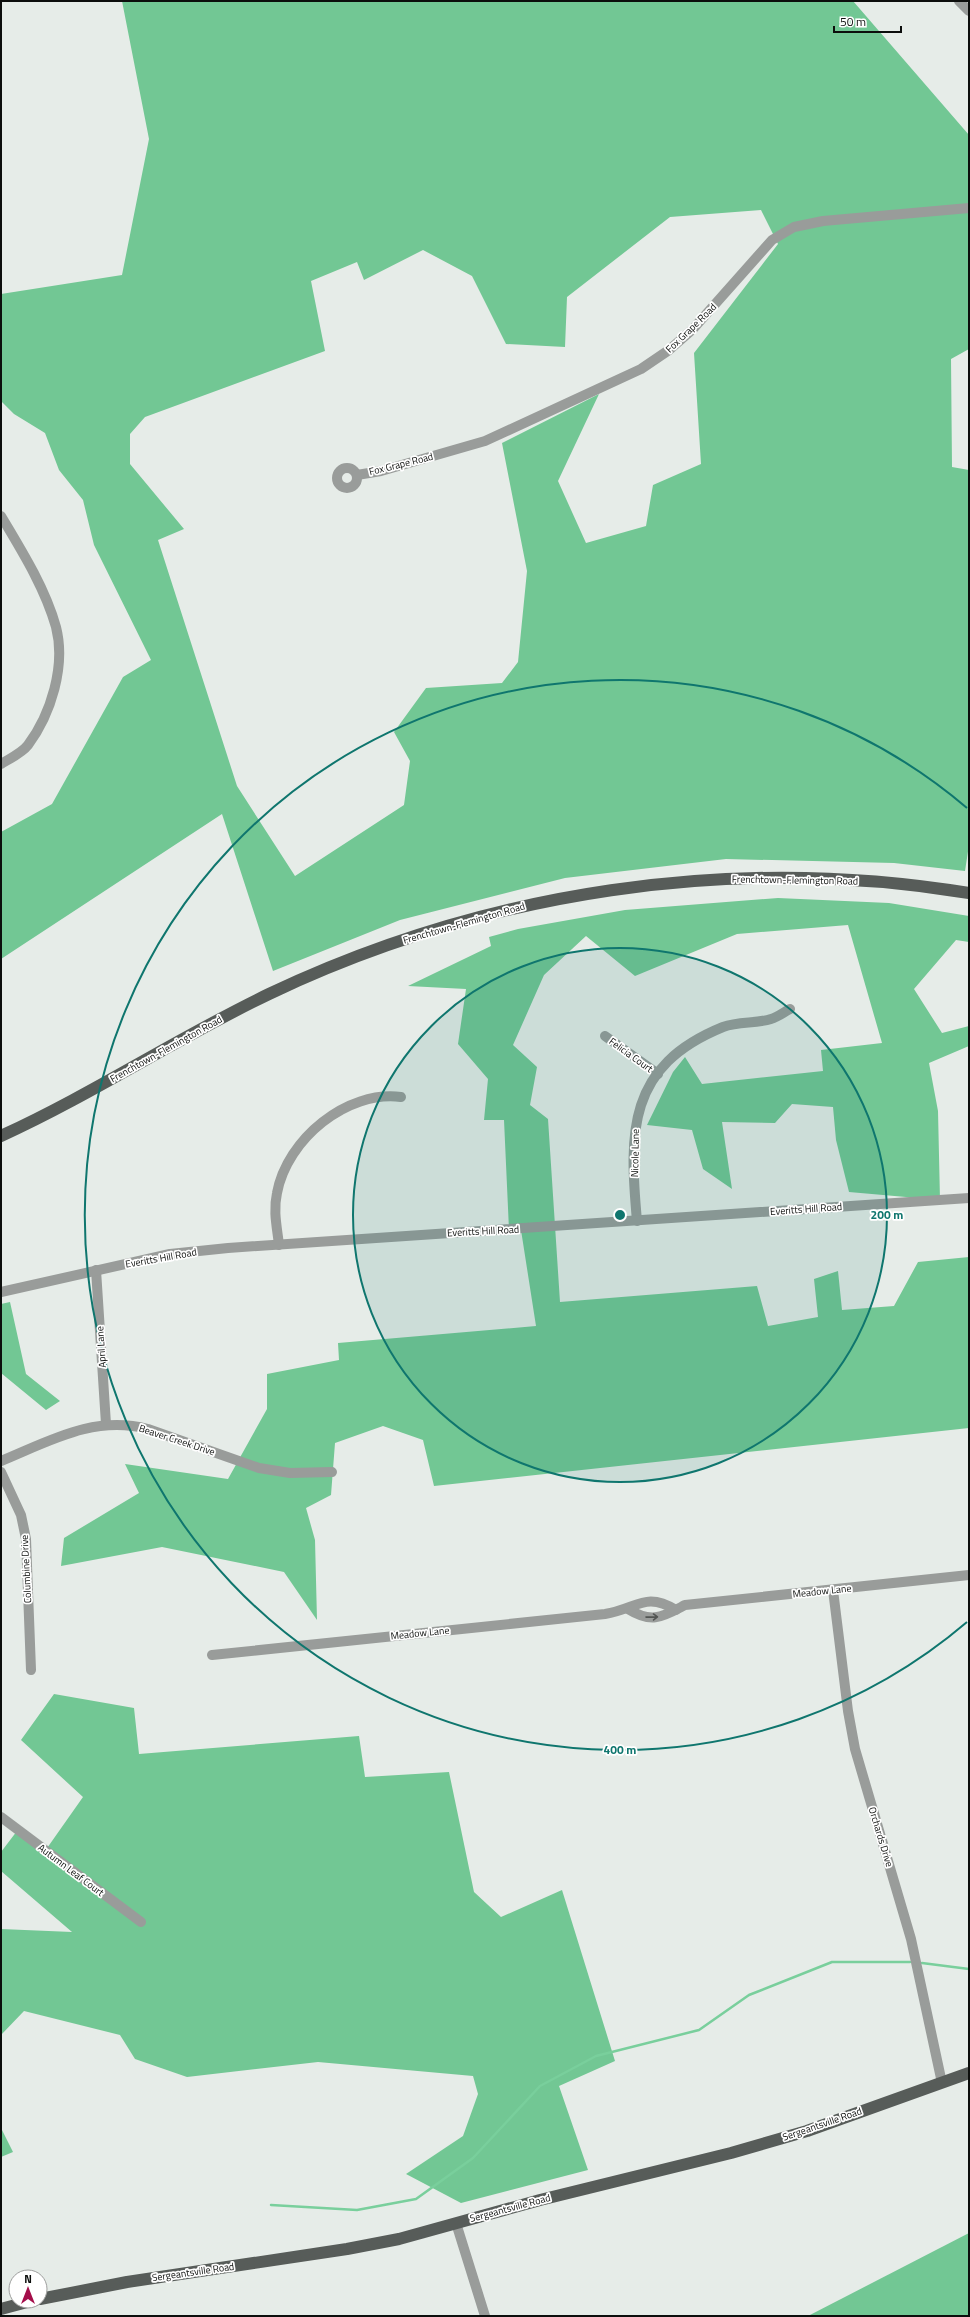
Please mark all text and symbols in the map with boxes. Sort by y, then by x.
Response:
scale bar [834,8,901,34]
text: 50 m [840,12,866,31]
street label: Fox Grape Road [662,300,720,356]
street label: Fox Grape Road [367,449,435,479]
street label: Frenchtown-Flemington Road [732,871,858,889]
street label: Frenchtown-Flemington Road [401,898,527,948]
street label: Frenchtown-Flemington Road [107,1012,225,1086]
street label: Felicia Court [606,1034,657,1076]
street label: Nicole Lane [627,1129,643,1177]
street label: Everitts Hill Road [770,1199,842,1219]
text: 200 m [871,1205,903,1224]
centre of rings [613,1208,627,1222]
street label: Everitts Hill Road [447,1222,519,1240]
street label: Everitts Hill Road [124,1244,198,1272]
street label: April Lane [92,1326,110,1368]
street label: Beaver Creek Drive [137,1421,217,1459]
street label: Columbine Drive [17,1534,35,1604]
street label: Meadow Lane [792,1580,852,1602]
one-way arrow [645,1614,658,1621]
street label: Meadow Lane [390,1622,450,1644]
text: 400 m [604,1740,636,1759]
street label: Orchards Drive [865,1805,897,1869]
street label: Autumn Leaf Court [35,1840,108,1900]
street label: Sergeantsville Road [780,2103,864,2145]
street label: Sergeantsville Road [468,2190,552,2226]
street label: Sergeantsville Road [151,2259,235,2285]
north arrow [8,2269,48,2309]
text: N [24,2271,32,2287]

